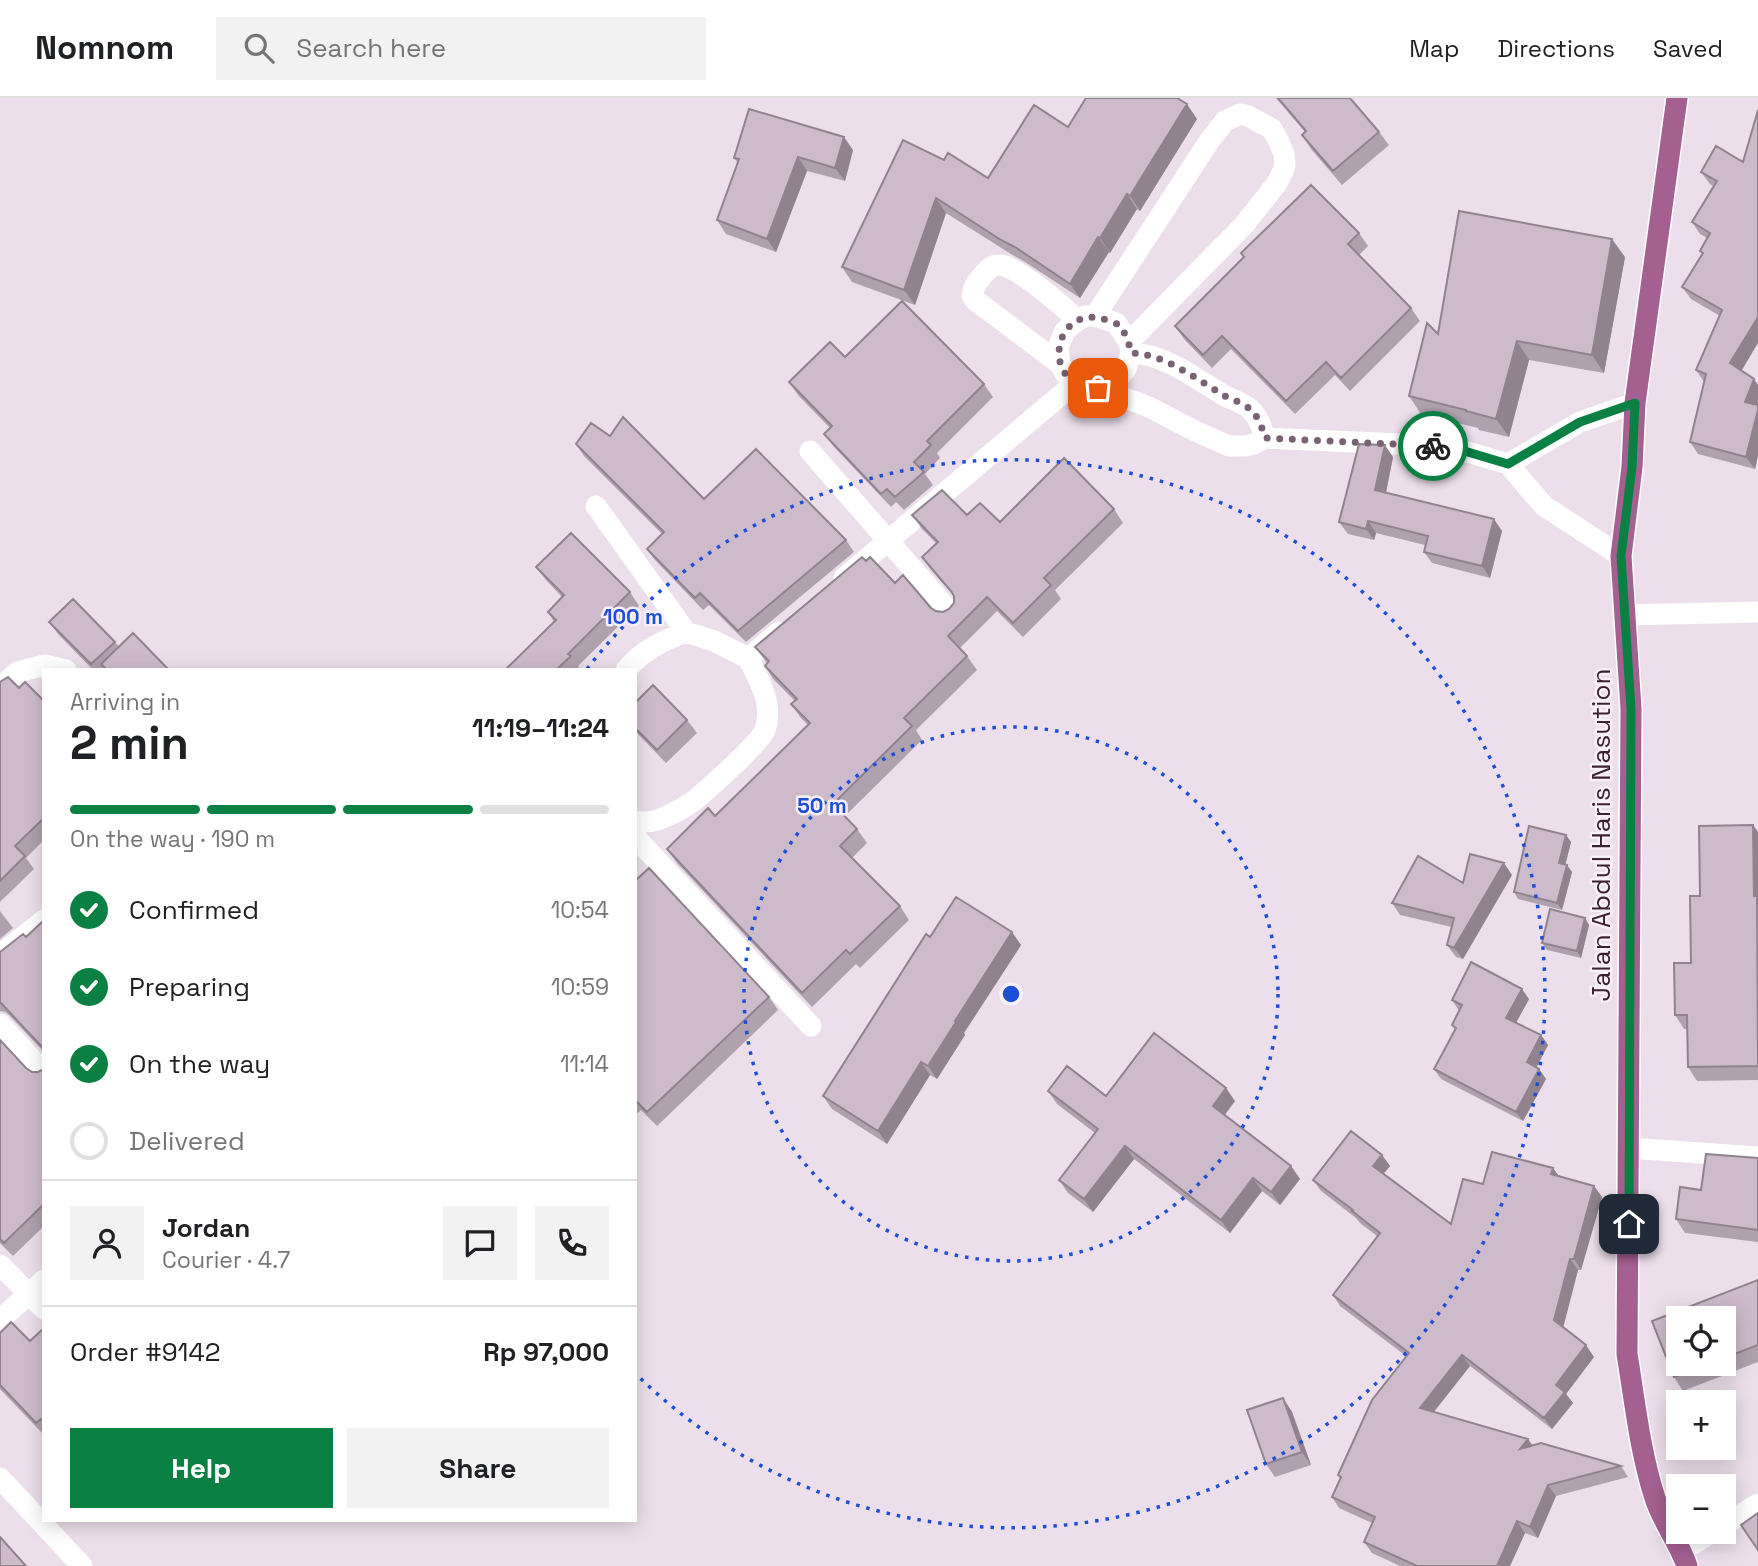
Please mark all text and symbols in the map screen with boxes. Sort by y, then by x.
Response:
search box [216,17,706,80]
text: Nomnom [35,27,174,69]
icon: search [240,29,278,67]
text: Search here [296,31,446,65]
text: Map [1409,33,1459,64]
text: Directions [1497,33,1615,64]
text: Saved [1653,33,1723,64]
pin [1068,358,1128,418]
icon: bag [1079,369,1117,407]
courier [1398,411,1468,481]
icon: bike [1414,427,1452,465]
text: 100 m [603,603,663,630]
street label: Jalan Abdul Haris Nasution [1584,669,1618,1001]
text: Arriving in [70,687,180,717]
text: 11:19–11:24 [472,711,609,745]
text: 2 min [70,714,189,772]
text: 50 m [797,792,847,819]
text: On the way · 190 m [70,824,275,854]
icon: check [70,891,108,929]
text: Confirmed [129,893,259,927]
text: 10:54 [551,895,609,925]
icon: check [70,968,108,1006]
text: Preparing [129,970,250,1004]
text: 10:59 [551,972,609,1002]
centre of rings [999,982,1023,1006]
icon: check [70,1045,108,1083]
text: On the way [129,1047,270,1081]
text: 11:14 [560,1049,609,1079]
text: Delivered [129,1124,245,1158]
pin [1599,1194,1659,1254]
icon: home [1610,1205,1648,1243]
button: person [70,1206,144,1280]
button: chat [443,1206,517,1280]
button: phone [535,1206,609,1280]
text: Jordan [162,1211,250,1245]
text: Courier · 4.7 [162,1245,290,1275]
map controls [1666,1306,1736,1544]
button: locate [1666,1306,1736,1376]
text: Order #9142 [70,1335,220,1369]
text: Rp 97,000 [483,1335,609,1369]
button: + [1666,1390,1736,1460]
button: Help [70,1428,333,1508]
button: Share [347,1428,609,1508]
button: − [1666,1474,1736,1544]

